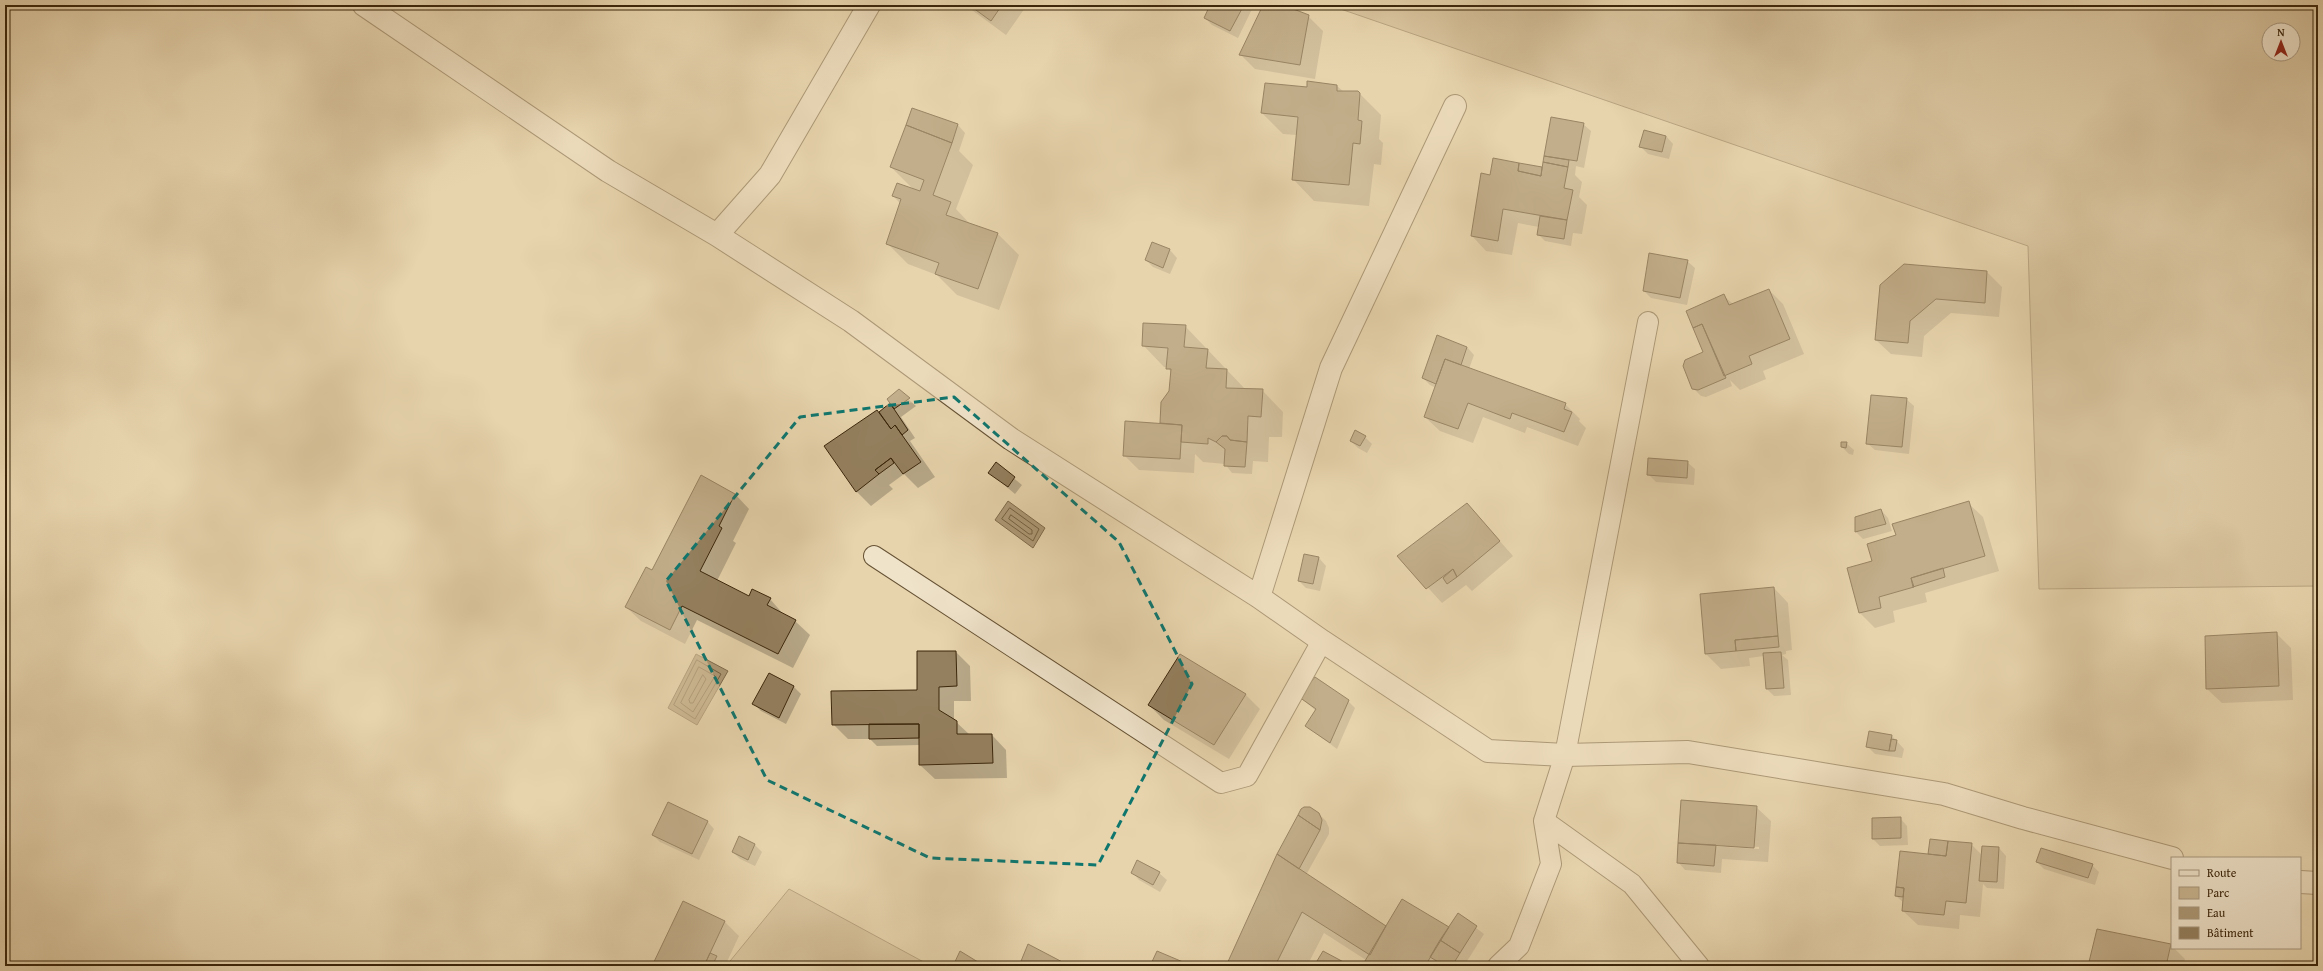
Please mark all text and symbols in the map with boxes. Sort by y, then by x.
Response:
north arrow [2261,22,2301,62]
text: N [2277,24,2285,40]
legend [2171,857,2301,949]
text: Route [2207,864,2237,881]
text: Parc [2207,884,2230,901]
text: Eau [2207,904,2226,921]
text: Bâtiment [2207,924,2254,941]

